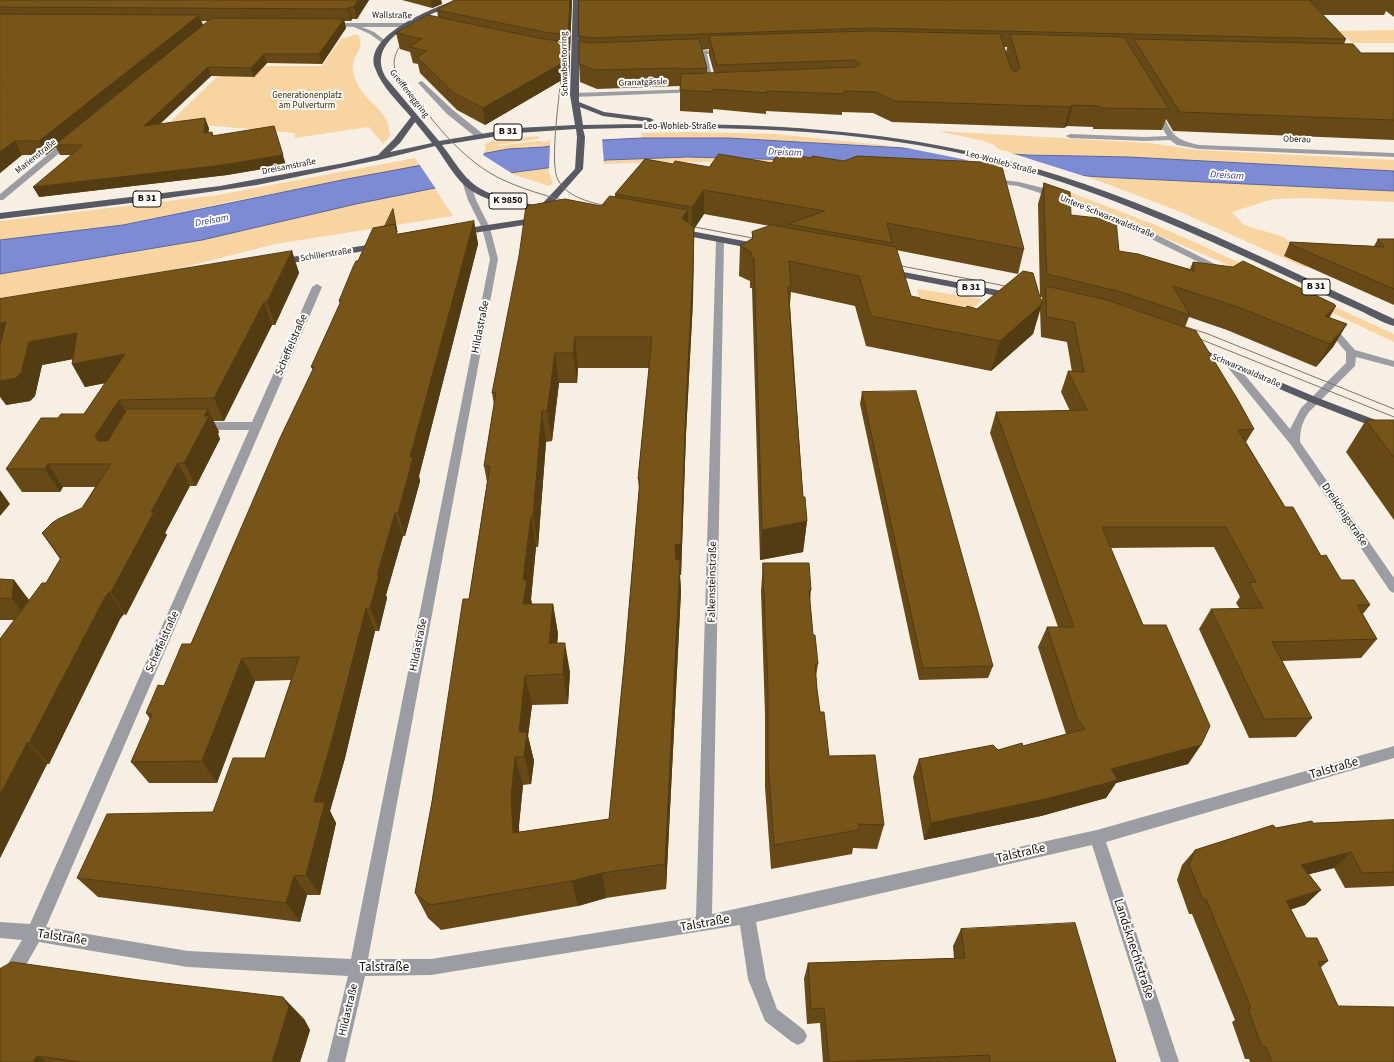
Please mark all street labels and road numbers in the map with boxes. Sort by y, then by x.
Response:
street label: Wallstraße [372,10,412,22]
street label: Schwabentorring [559,32,571,96]
street label: Greiffeneggring [387,68,431,120]
street label: Granatgässle [619,77,667,89]
street label: Leo-Wohleb-Straße [644,122,716,132]
road number: B 31 [494,124,522,140]
street label: Oberau [1283,134,1311,146]
street label: Marienstraße [13,137,59,177]
street label: Leo-Wohleb-Straße [965,148,1037,178]
street label: Dreisamstraße [261,156,317,178]
road number: B 31 [133,191,161,207]
road number: K 9850 [489,193,527,209]
street label: Untere Schwarzwaldstraße [1058,193,1156,241]
street label: Schillerstraße [300,246,352,264]
road number: B 31 [1302,279,1330,295]
road number: B 31 [957,280,985,296]
street label: Hildastraße [469,300,493,354]
street label: Scheffelstraße [273,312,311,378]
street label: Schwarzwaldstraße [1210,352,1282,390]
street label: Dreikönigstraße [1318,481,1370,549]
street label: Falkensteinstraße [706,541,720,623]
street label: Scheffelstraße [144,609,182,675]
street label: Hildastraße [407,618,431,672]
street label: Talstraße [1308,755,1360,783]
street label: Talstraße [995,841,1047,867]
street label: Landsknechtstraße [1109,897,1157,1001]
street label: Talstraße [679,912,731,936]
street label: Talstraße [36,926,88,950]
street label: Talstraße [359,960,409,976]
street label: Hildastraße [337,983,361,1037]

